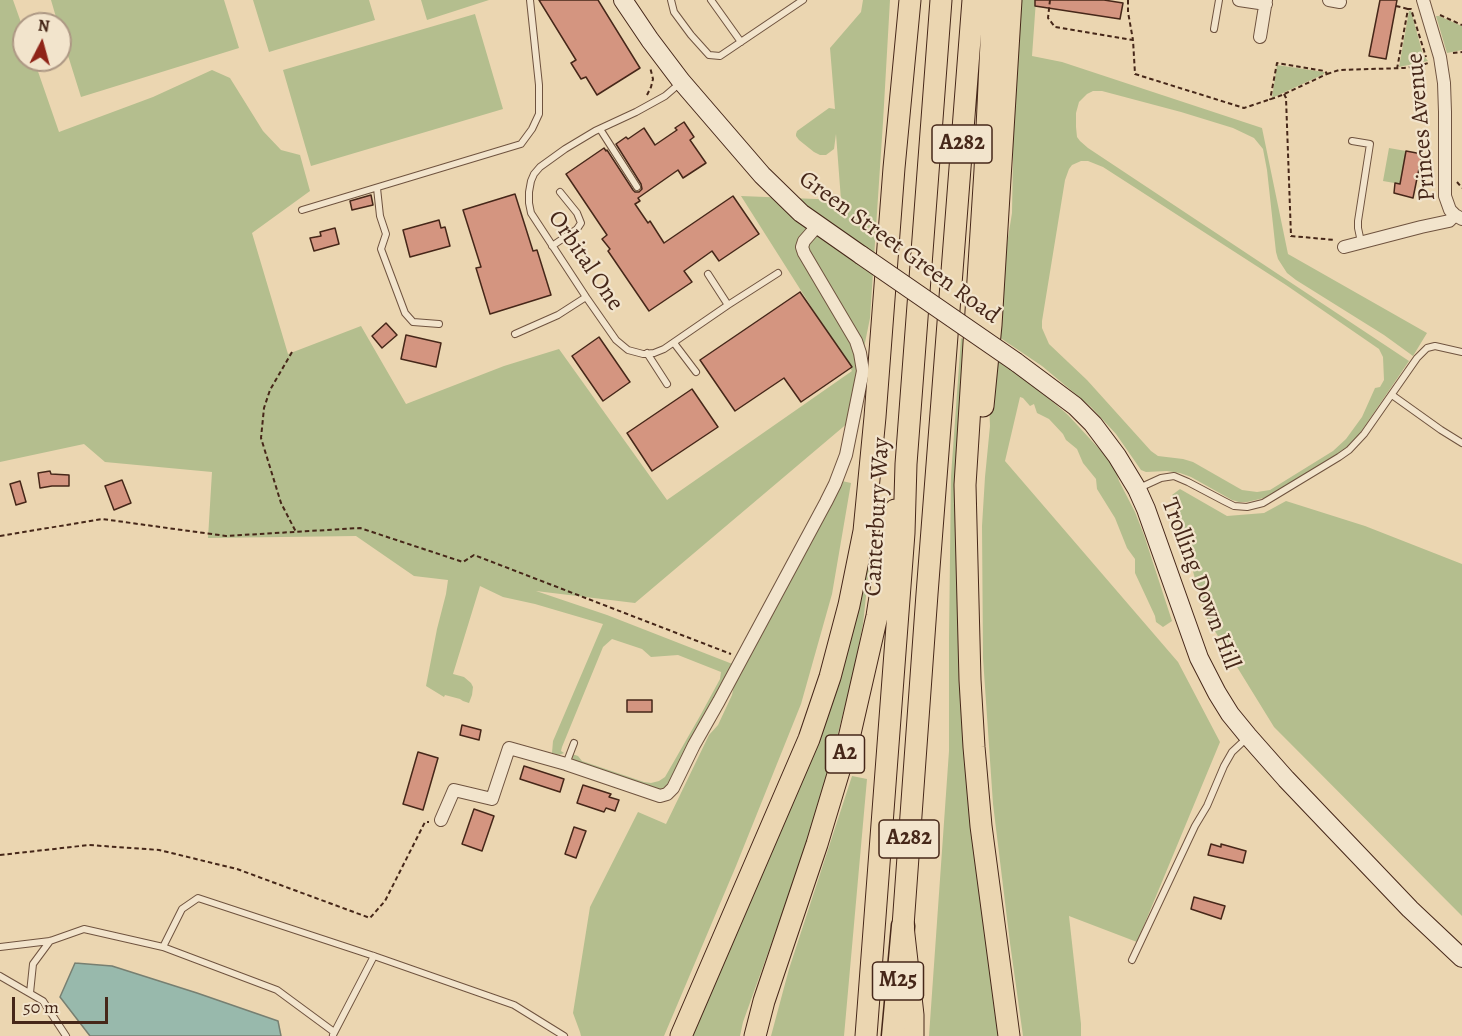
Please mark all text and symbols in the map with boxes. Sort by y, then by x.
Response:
north arrow [12,12,72,72]
text: N [37,15,51,38]
street label: Princes Avenue [1401,52,1443,202]
road number: A282 [932,125,992,163]
street label: Green Street Green Road [793,165,1005,331]
street label: Orbital One [541,205,629,317]
street label: Canterbury Way [859,437,897,597]
street label: Trolling Down Hill [1154,494,1246,674]
road number: A2 [826,735,864,773]
road number: A282 [879,820,939,858]
road number: M25 [872,962,924,1000]
scale bar [15,985,111,1023]
text: 50 m [23,995,59,1019]

